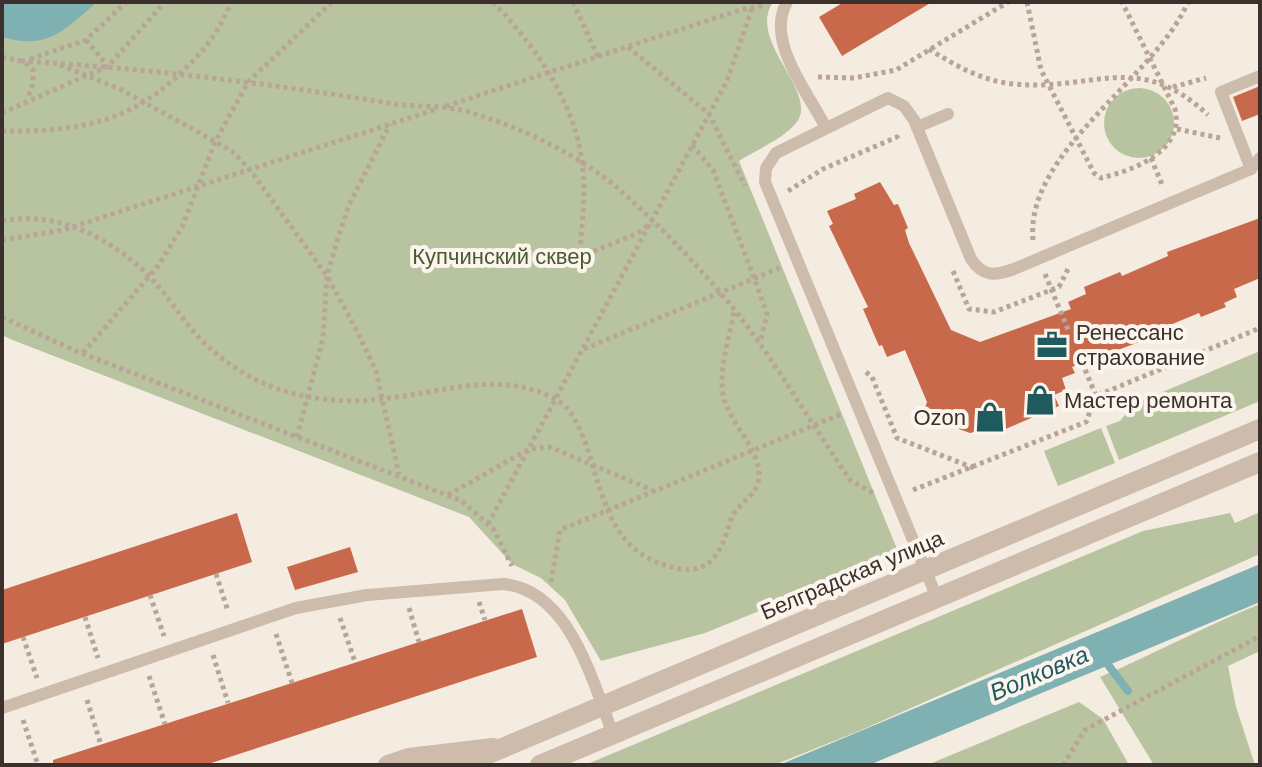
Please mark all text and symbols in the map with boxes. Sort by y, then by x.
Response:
park label: Купчинский сквер [412,244,592,269]
place label: Ренессанс страхование [1076,320,1205,370]
office icon: Ренессанс страхование [1035,328,1069,362]
shop icon: Мастер ремонта [1023,383,1057,417]
place label: Мастер ремонта [1064,388,1233,413]
shop icon: Ozon [973,400,1007,434]
place label: Ozon [913,405,966,430]
street label: Белградская улица [757,525,948,625]
water label: Волковка [986,640,1092,706]

